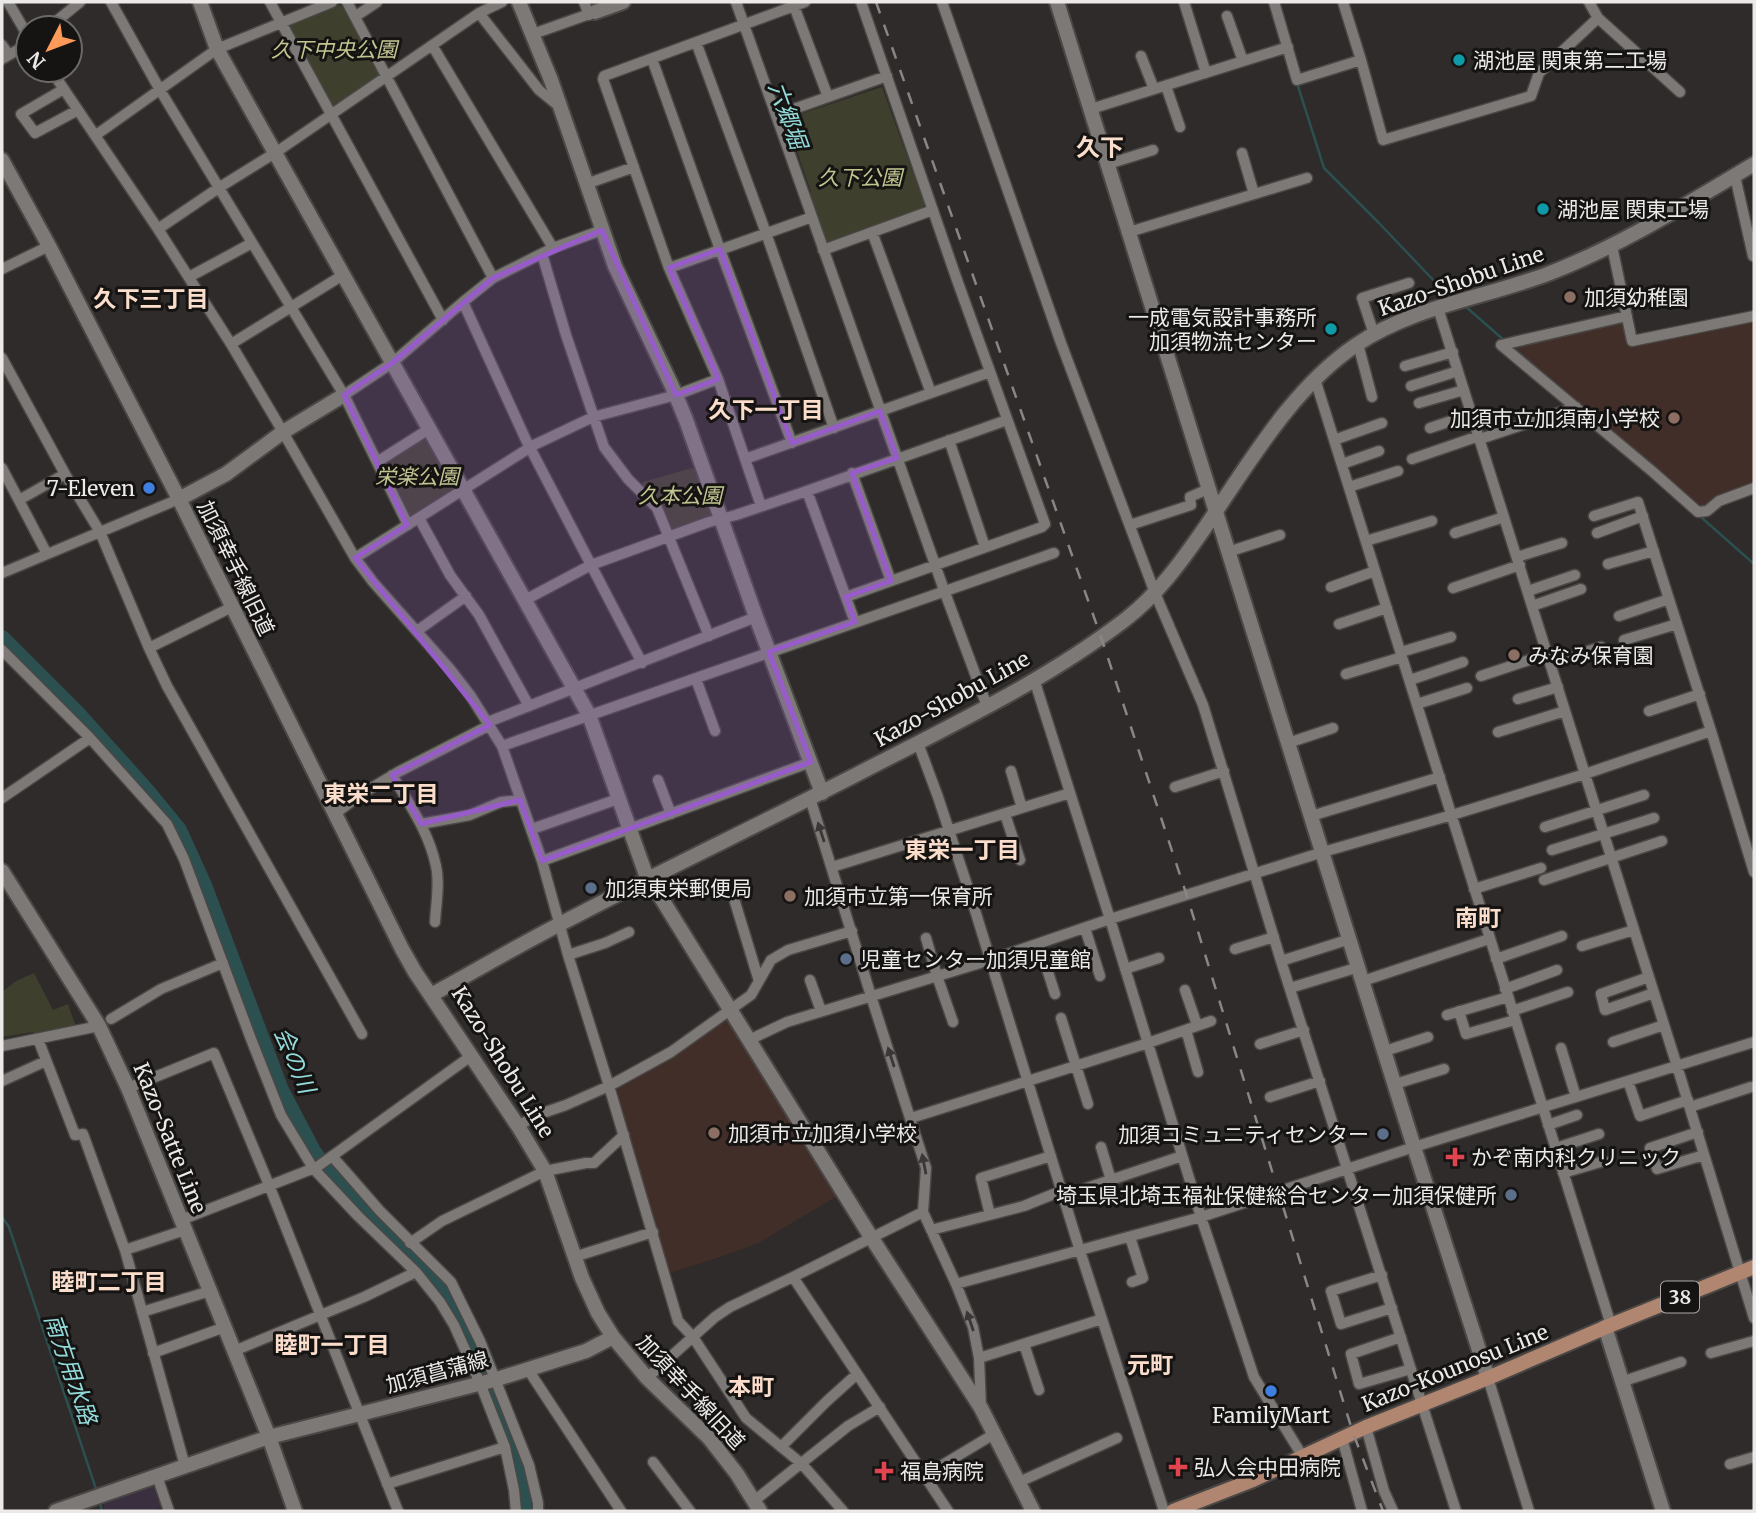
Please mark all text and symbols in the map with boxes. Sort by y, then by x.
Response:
north arrow [14,14,84,84]
park label: 久下中央公園 [271,36,400,63]
text: N [22,47,50,74]
place label: 湖池屋 関東第二工場 [1473,47,1667,74]
marker: 湖池屋 関東第二工場 [1451,52,1467,68]
water label: 六郷堀 [763,78,814,155]
district label: 久下 [1076,132,1124,163]
park label: 久下公園 [818,164,905,191]
place label: 湖池屋 関東工場 [1557,196,1709,223]
marker: 湖池屋 関東工場 [1535,201,1551,217]
street label: Kazo-Shobu Line [1375,240,1547,322]
district label: 久下三丁目 [94,284,209,313]
place label: 加須幼稚園 [1584,284,1689,311]
marker: 加須幼稚園 [1562,289,1578,305]
place label: 一成電気設計事務所 加須物流センター [1128,304,1317,355]
marker: 一成電気設計事務所 加須物流センター [1323,321,1339,337]
district label: 久下一丁目 [709,395,824,424]
place label: 加須市立加須南小学校 [1450,405,1660,432]
marker: 加須市立加須南小学校 [1666,410,1682,426]
park label: 栄楽公園 [375,463,462,490]
place label: 7-Eleven [47,475,135,502]
marker: 7-Eleven [141,480,157,496]
park label: 久本公園 [638,482,725,509]
street label: 加須幸手線旧道 [192,496,280,640]
place label: みなみ保育園 [1528,642,1654,669]
street label: Kazo-Shobu Line [870,645,1034,753]
marker: みなみ保育園 [1506,647,1522,663]
district label: 東栄二丁目 [324,779,439,808]
one-way arrow [815,822,826,843]
district label: 東栄一丁目 [905,835,1020,864]
place label: 加須東栄郵便局 [605,875,752,902]
marker: 加須東栄郵便局 [583,880,599,896]
place label: 加須市立第一保育所 [804,883,993,910]
marker: 加須市立第一保育所 [782,888,798,904]
district label: 南町 [1455,903,1501,932]
place label: 児童センター加須児童館 [860,946,1091,973]
marker: 児童センター加須児童館 [838,951,854,967]
street label: Kazo-Shobu Line [446,981,560,1143]
water label: 会の川 [268,1023,323,1100]
one-way arrow [885,1046,895,1067]
street label: Kazo-Satte Line [127,1059,213,1217]
place label: 加須市立加須小学校 [728,1120,917,1147]
place label: 加須コミュニティセンター [1118,1121,1369,1148]
marker: 加須市立加須小学校 [706,1125,722,1141]
marker: 加須コミュニティセンター [1375,1126,1391,1142]
place label: かぞ南内科クリニック [1471,1144,1681,1171]
marker: かぞ南内科クリニック [1445,1147,1465,1167]
one-way arrow [918,1153,929,1175]
place label: 埼玉県北埼玉福祉保健総合センター加須保健所 [1056,1182,1497,1209]
marker: 埼玉県北埼玉福祉保健総合センター加須保健所 [1503,1187,1519,1203]
district label: 睦町二丁目 [52,1267,167,1296]
road number: 38 [1661,1282,1699,1312]
water label: 南方用水路 [39,1310,104,1430]
one-way arrow [964,1310,975,1331]
street label: Kazo-Kounosu Line [1358,1318,1552,1418]
street label: 加須幸手線旧道 [631,1329,751,1455]
district label: 睦町一丁目 [275,1330,390,1359]
street label: 加須菖蒲線 [383,1345,491,1399]
district label: 元町 [1127,1350,1173,1379]
district label: 本町 [728,1372,774,1401]
marker: FamilyMart [1263,1383,1279,1399]
place label: FamilyMart [1212,1402,1330,1429]
place label: 弘人会中田病院 [1194,1454,1341,1481]
marker: 弘人会中田病院 [1168,1457,1188,1477]
place label: 福島病院 [900,1458,984,1485]
marker: 福島病院 [874,1461,894,1481]

